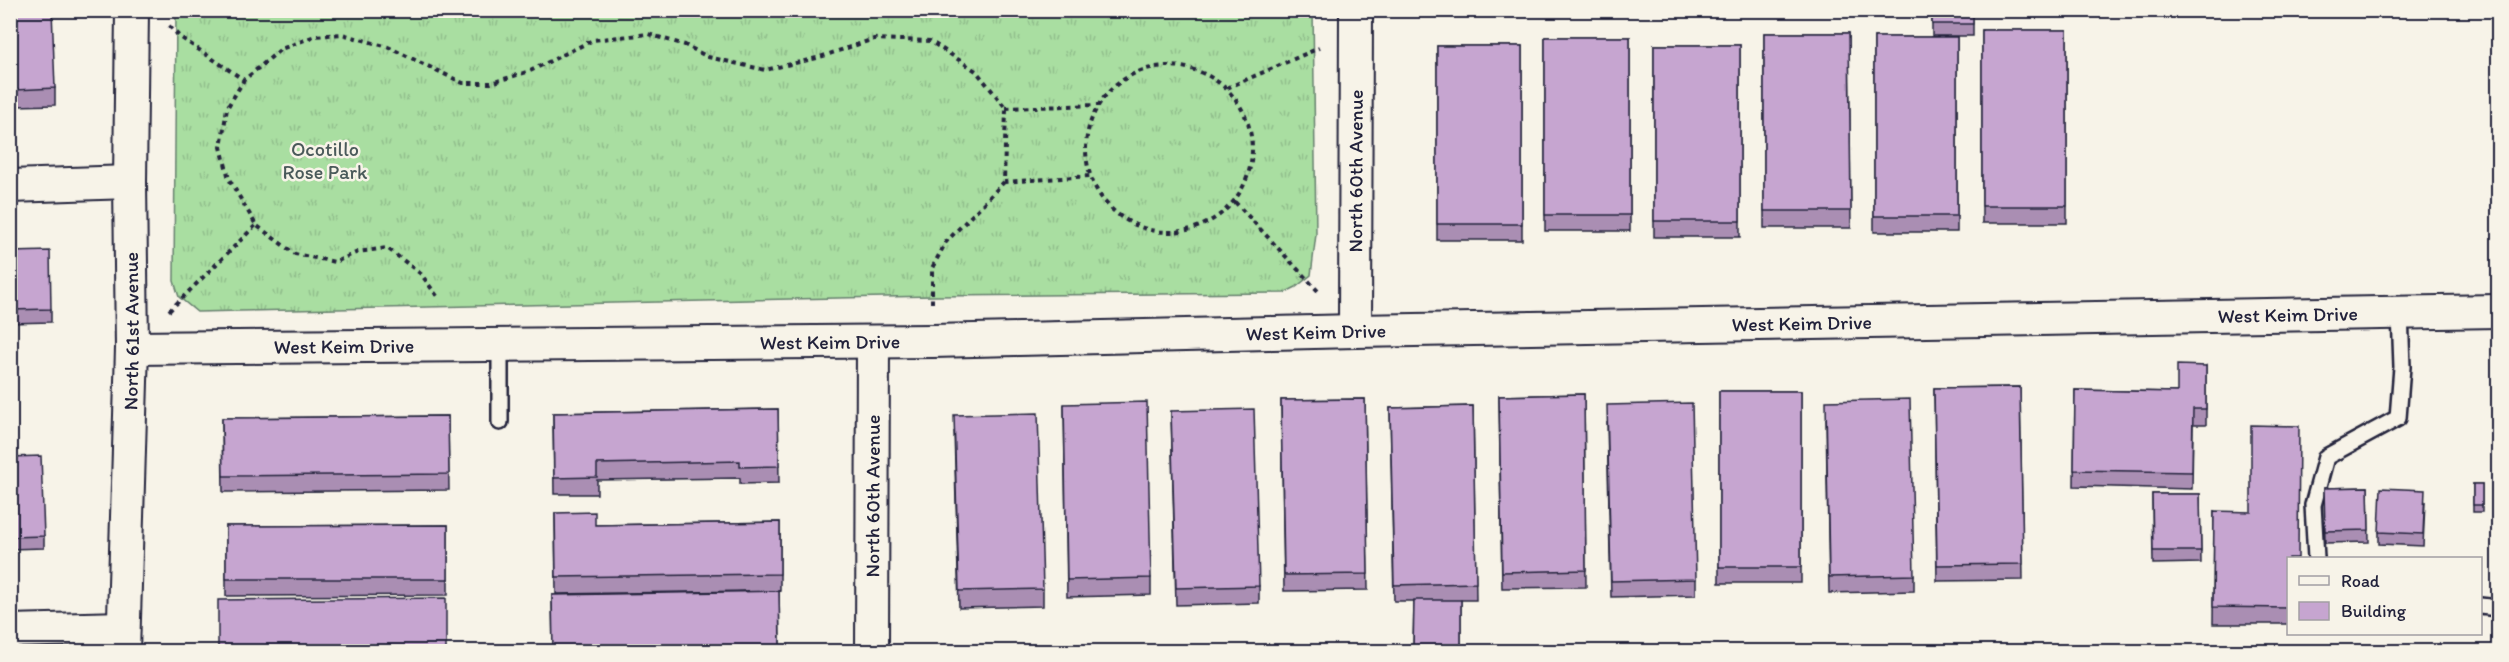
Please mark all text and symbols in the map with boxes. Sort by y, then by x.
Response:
street label: North 60th Avenue [1343,89,1368,253]
park label: Ocotillo Rose Park [283,137,368,184]
street label: North 61st Avenue [118,252,144,411]
street label: West Keim Drive [2217,301,2358,328]
street label: West Keim Drive [1731,310,1872,336]
street label: West Keim Drive [1245,318,1386,346]
street label: West Keim Drive [760,329,900,355]
street label: West Keim Drive [274,334,414,359]
street label: North 60th Avenue [860,414,885,578]
legend [2287,557,2482,635]
text: Road [2341,570,2380,592]
text: Building [2341,600,2407,622]

